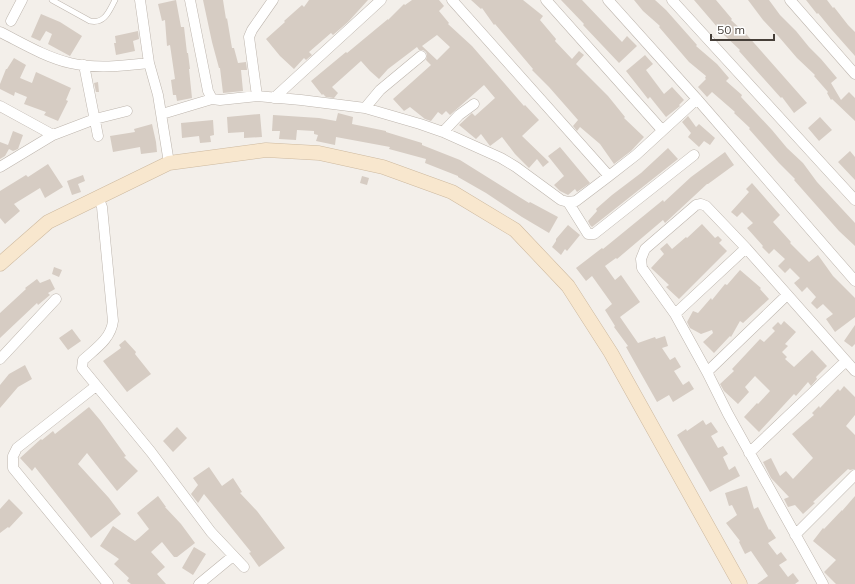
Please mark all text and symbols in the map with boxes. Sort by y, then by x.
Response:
scale bar [711,16,774,42]
text: 50 m [717,22,745,37]

